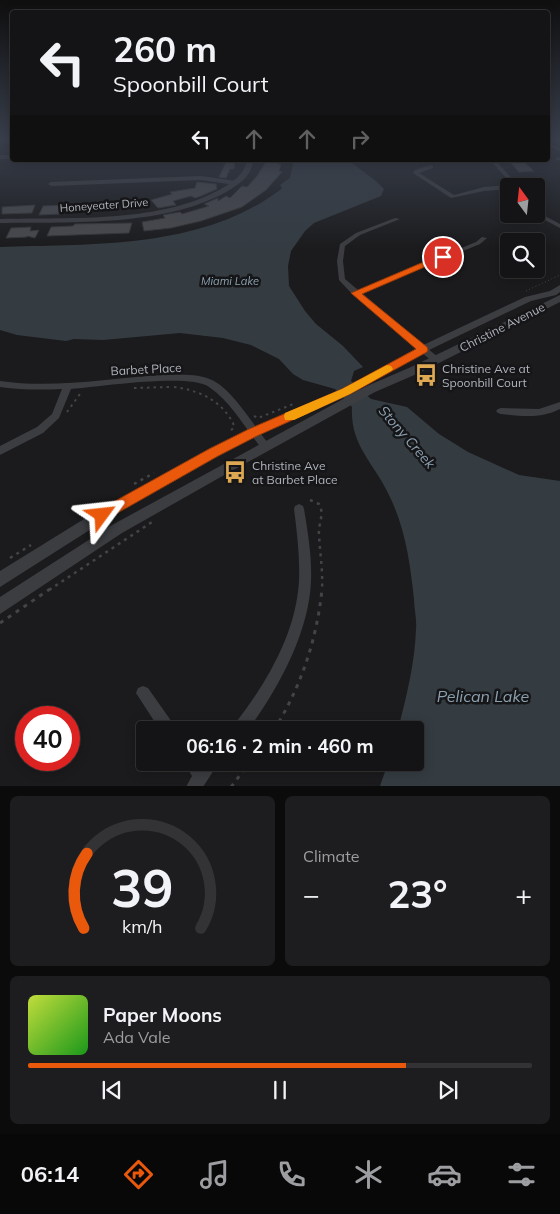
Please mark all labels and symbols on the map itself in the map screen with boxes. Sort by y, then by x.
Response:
north arrow [500,178,545,222]
street label: Honeyeater Drive [59,195,149,215]
pin [422,236,464,278]
water label: Miami Lake [201,274,259,288]
street label: Christine Avenue [457,299,547,355]
street label: Barbet Place [110,360,182,378]
place label: Christine Ave at Spoonbill Court [442,361,530,390]
bus stop icon: Christine Ave at Spoonbill Court [413,362,439,388]
water label: Stony Creek [375,402,440,473]
place label: Christine Ave at Barbet Place [252,458,338,487]
bus stop icon: Christine Ave at Barbet Place [222,459,248,485]
position arrow [75,488,127,540]
water label: Pelican Lake [437,686,530,706]
speed limit sign: 40 [15,706,80,771]

